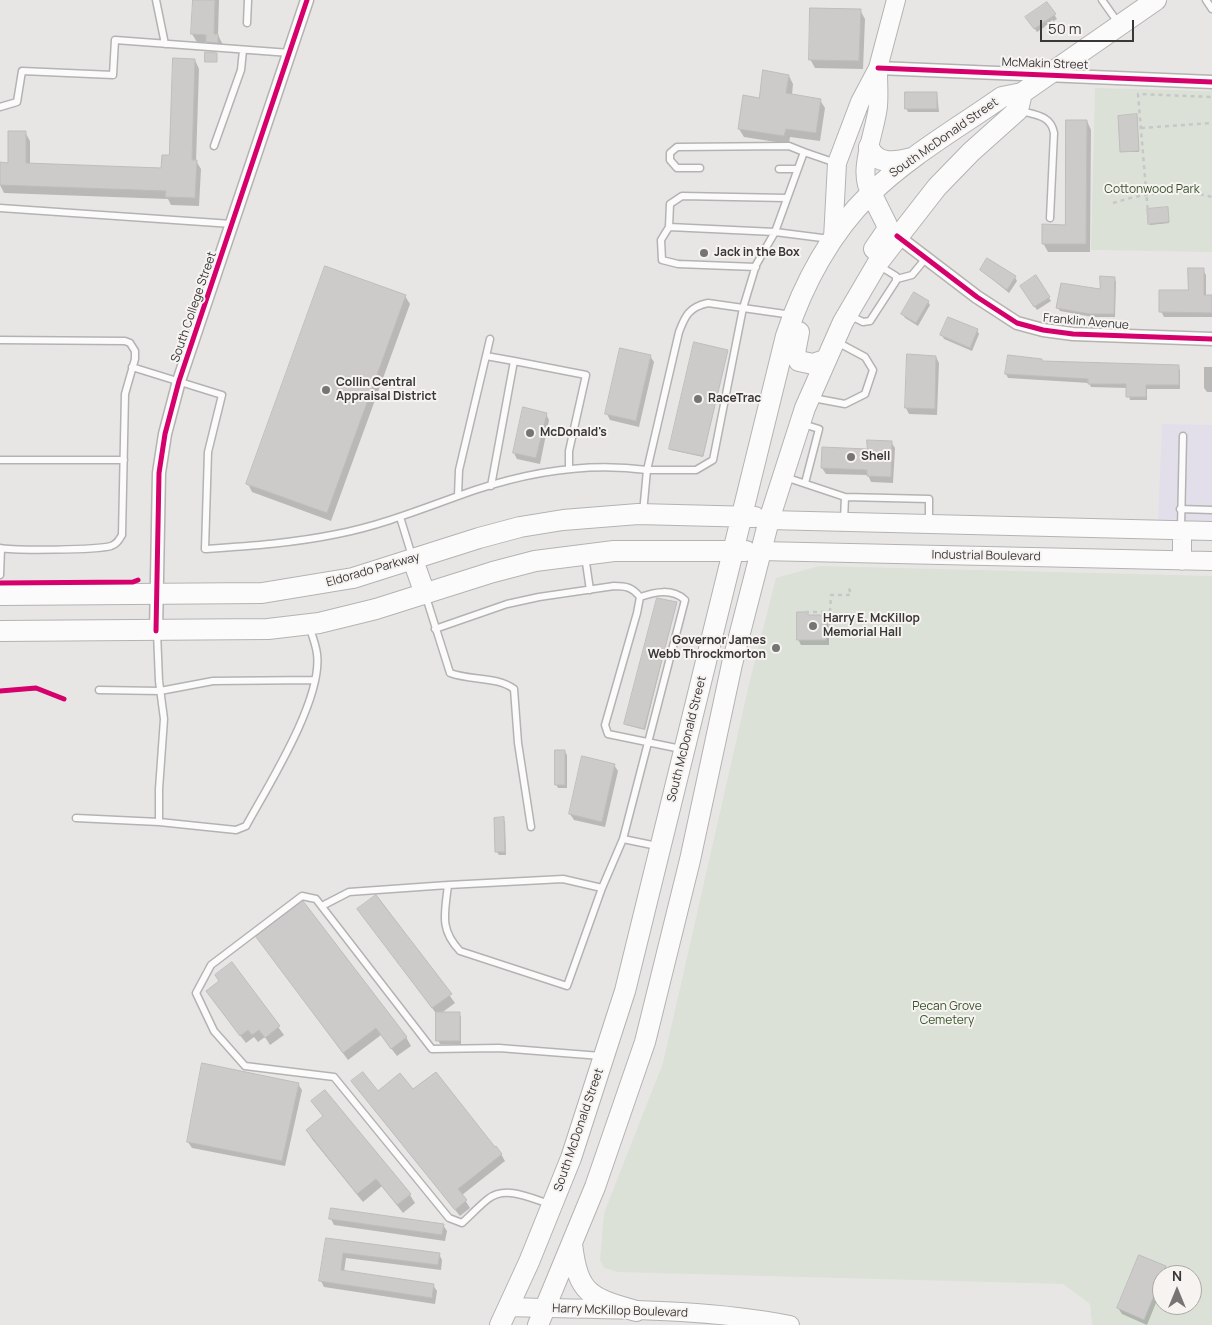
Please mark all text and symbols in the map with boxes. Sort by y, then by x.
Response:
scale bar [1042,10,1136,42]
text: 50 m [1048,18,1082,39]
street label: McMakin Street [1001,55,1089,73]
street label: South McDonald Street [887,95,1001,181]
park label: Cottonwood Park [1104,183,1200,197]
place label: Jack in the Box [714,246,800,260]
marker: Jack in the Box [698,247,710,259]
street label: South College Street [168,250,220,364]
street label: Franklin Avenue [1042,311,1130,333]
place label: Collin Central Appraisal District [336,376,437,404]
marker: Collin Central Appraisal District [320,384,332,396]
place label: RaceTrac [708,392,761,406]
marker: RaceTrac [692,393,704,405]
place label: McDonald's [540,426,607,440]
marker: McDonald's [524,427,536,439]
place label: Shell [861,450,890,464]
marker: Shell [845,451,857,463]
street label: Industrial Boulevard [931,548,1041,564]
street label: Eldorado Parkway [325,550,421,590]
place label: Harry E. McKillop Memorial Hall [823,612,920,640]
marker: Harry E. McKillop Memorial Hall [807,620,819,632]
place label: Governor James Webb Throckmorton [648,634,766,662]
marker: Governor James Webb Throckmorton [770,642,782,654]
street label: South McDonald Street [664,675,710,803]
park label: Pecan Grove Cemetery [912,1000,982,1028]
street label: South McDonald Street [551,1067,607,1193]
north arrow [1152,1265,1202,1315]
text: N [1172,1266,1182,1285]
street label: Harry McKillop Boulevard [552,1301,688,1321]

